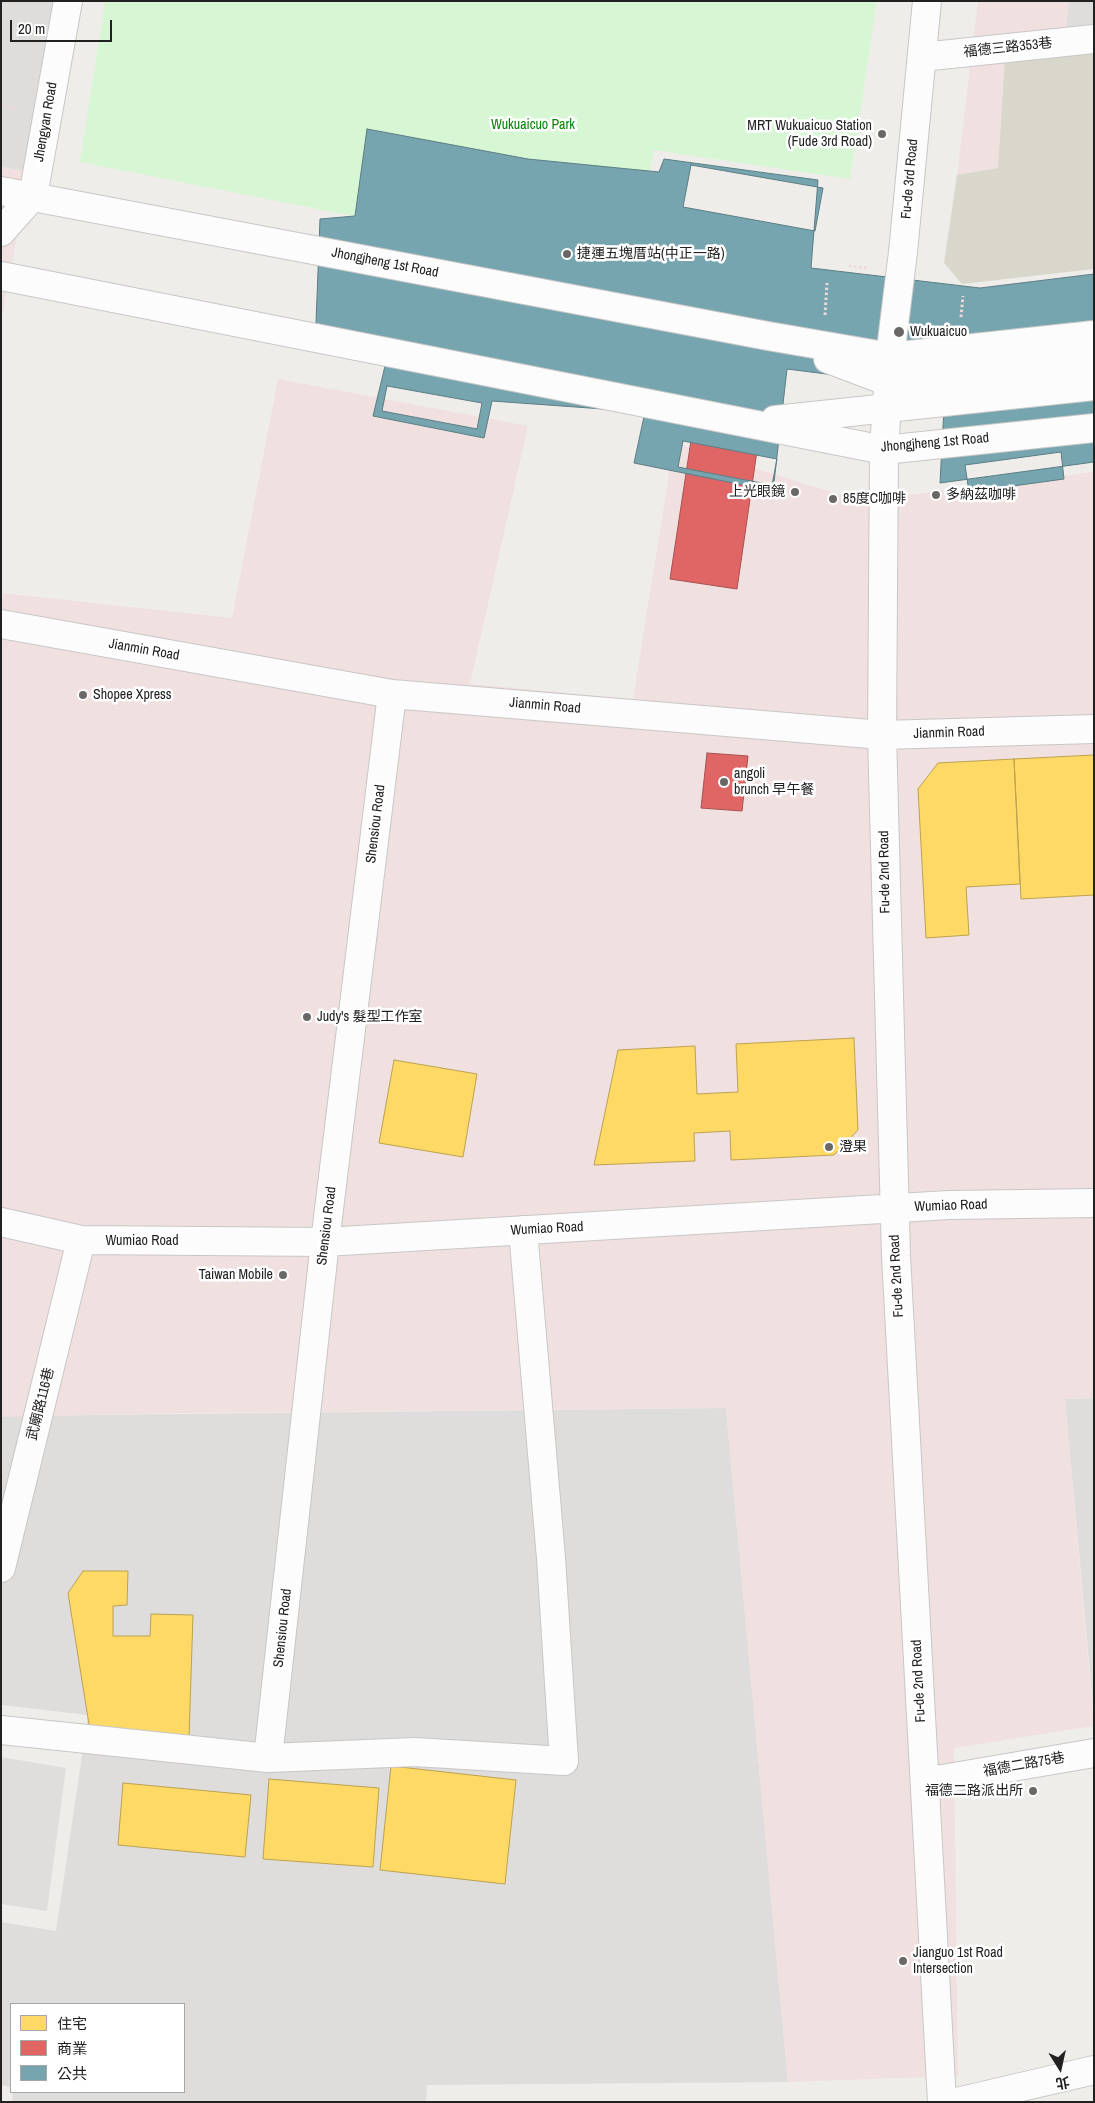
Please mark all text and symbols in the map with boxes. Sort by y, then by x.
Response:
scale bar [12,10,115,42]
text: 20 m [18,18,45,39]
street label: 福德三路353巷 [963,35,1053,61]
street label: Jhengyan Road [31,81,61,163]
park label: Wukuaicuo Park [491,117,575,133]
place label: MRT Wukuaicuo Station (Fude 3rd Road) [747,118,872,150]
marker: MRT Wukuaicuo Station (Fude 3rd Road) [876,128,888,140]
street label: Fu-de 3rd Road [898,138,922,220]
street label: Jhongjheng 1st Road [330,244,440,282]
place label: 捷運五塊厝站(中正一路) [577,246,725,262]
marker: 捷運五塊厝站(中正一路) [561,248,573,260]
place label: Wukuaicuo [910,324,967,340]
marker: Wukuaicuo [892,325,906,339]
street label: Jhongjheng 1st Road [880,430,990,456]
place label: 上光眼鏡 [729,484,785,500]
marker: 上光眼鏡 [789,486,801,498]
place label: 多納茲咖啡 [946,487,1016,503]
marker: 多納茲咖啡 [930,489,942,501]
place label: 85度C咖啡 [843,491,906,507]
marker: 85度C咖啡 [827,493,839,505]
street label: Jianmin Road [107,636,181,664]
place label: Shopee Xpress [93,687,171,703]
marker: Shopee Xpress [77,689,89,701]
street label: Jianmin Road [509,695,581,717]
street label: Jianmin Road [913,723,985,743]
place label: angoli brunch 早午餐 [734,766,814,799]
marker: angoli brunch 早午餐 [718,776,730,788]
street label: Shensiou Road [363,784,389,864]
street label: Fu-de 2nd Road [876,830,894,914]
place label: Judy's 髮型工作室 [317,1009,422,1025]
marker: Judy's 髮型工作室 [301,1011,313,1023]
place label: 澄果 [839,1139,867,1155]
marker: 澄果 [823,1141,835,1153]
street label: Shensiou Road [314,1186,340,1266]
street label: Wumiao Road [914,1196,988,1216]
street label: Wumiao Road [510,1219,584,1239]
street label: Wumiao Road [105,1233,179,1249]
street label: Fu-de 2nd Road [886,1234,908,1318]
place label: Taiwan Mobile [199,1267,273,1283]
marker: Taiwan Mobile [277,1269,289,1281]
street label: 武廟路116巷 [24,1366,58,1442]
street label: Shensiou Road [271,1588,295,1668]
street label: Fu-de 2nd Road [908,1639,930,1723]
street label: 福德二路75巷 [982,1750,1066,1780]
place label: 福德二路派出所 [925,1783,1023,1799]
marker: 福德二路派出所 [1027,1785,1039,1797]
place label: Jianguo 1st Road Intersection [913,1945,1003,1978]
marker: Jianguo 1st Road Intersection [897,1955,909,1967]
legend [10,2003,185,2093]
text: 住宅 [57,2013,87,2034]
text: 商業 [57,2038,87,2059]
north arrow [1035,2043,1085,2093]
text: 公共 [57,2063,87,2084]
text: 北 [1054,2073,1071,2093]

